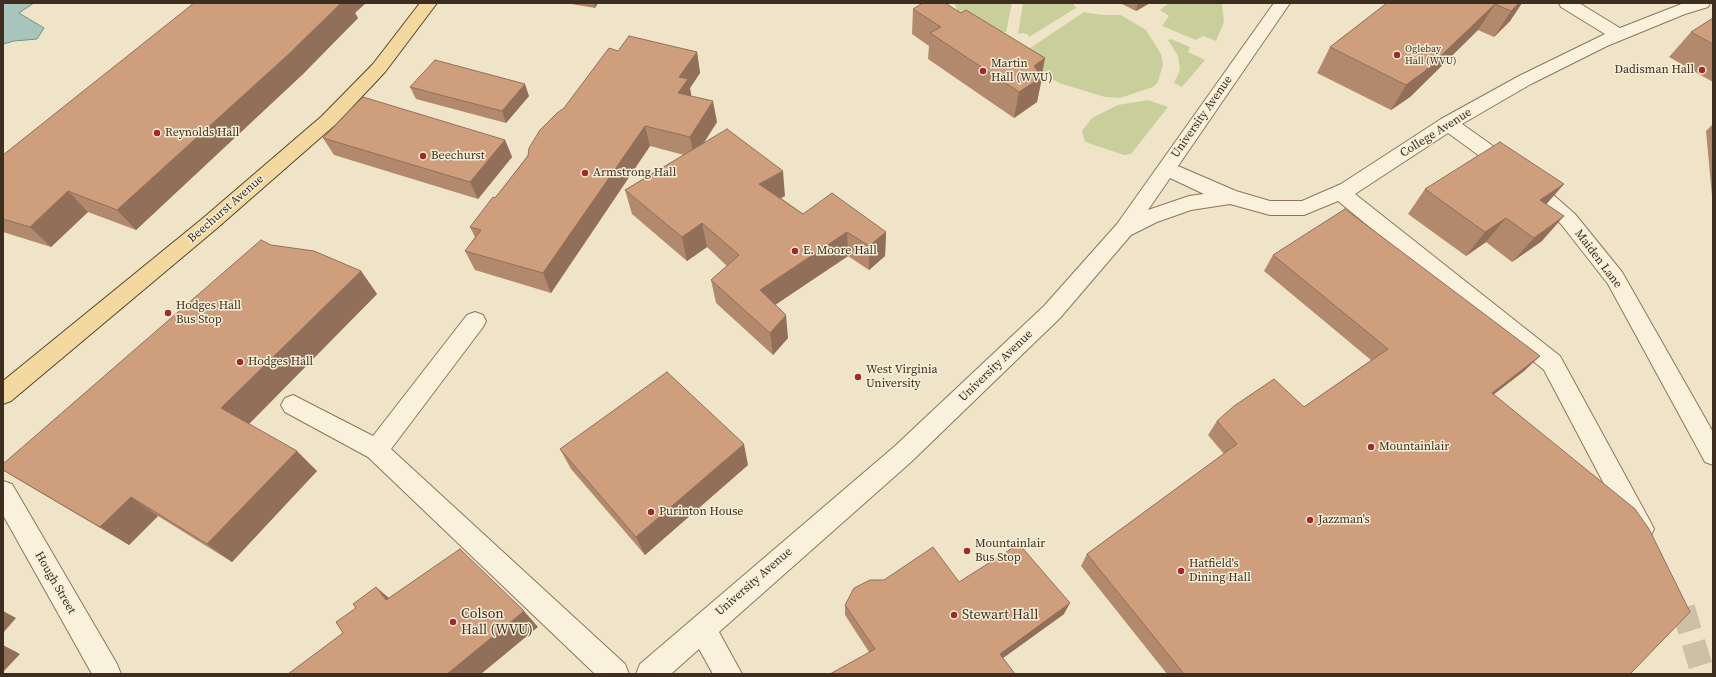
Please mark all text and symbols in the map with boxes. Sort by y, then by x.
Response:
place label: Oglebay Hall (WVU) [1405,43,1456,66]
marker: Oglebay Hall (WVU) [1392,50,1402,60]
place label: Martin Hall (WVU) [991,57,1053,85]
place label: Dadisman Hall [1614,63,1694,77]
marker: Dadisman Hall [1697,65,1707,75]
marker: Martin Hall (WVU) [978,66,988,76]
street label: University Avenue [1168,73,1236,161]
street label: College Avenue [1398,105,1474,161]
place label: Reynolds Hall [165,126,239,140]
marker: Reynolds Hall [152,128,162,138]
place label: Beechurst [431,149,485,163]
marker: Beechurst [418,151,428,161]
place label: Armstrong Hall [593,166,676,180]
marker: Armstrong Hall [580,168,590,178]
street label: Beechurst Avenue [185,172,267,246]
street label: Maiden Lane [1571,227,1625,291]
place label: E. Moore Hall [803,244,877,258]
marker: E. Moore Hall [790,246,800,256]
place label: Hodges Hall Bus Stop [176,299,241,327]
marker: Hodges Hall Bus Stop [163,308,173,318]
street label: University Avenue [956,327,1036,405]
place label: Hodges Hall [248,355,313,369]
marker: Hodges Hall [235,357,245,367]
place label: West Virginia University [866,363,938,391]
marker: West Virginia University [853,372,863,382]
place label: Mountainlair [1379,440,1449,454]
marker: Mountainlair [1366,442,1376,452]
place label: Purinton House [659,505,743,519]
marker: Purinton House [646,507,656,517]
place label: Jazzman's [1318,513,1370,527]
marker: Jazzman's [1305,515,1315,525]
place label: Mountainlair Bus Stop [975,537,1045,565]
street label: University Avenue [713,545,795,619]
marker: Mountainlair Bus Stop [962,546,972,556]
street label: Hough Street [31,549,79,617]
place label: Hatfield's Dining Hall [1189,557,1251,585]
marker: Hatfield's Dining Hall [1176,566,1186,576]
place label: Colson Hall (WVU) [461,606,533,638]
place label: Stewart Hall [962,607,1038,623]
marker: Stewart Hall [949,610,959,620]
marker: Colson Hall (WVU) [448,617,458,627]

